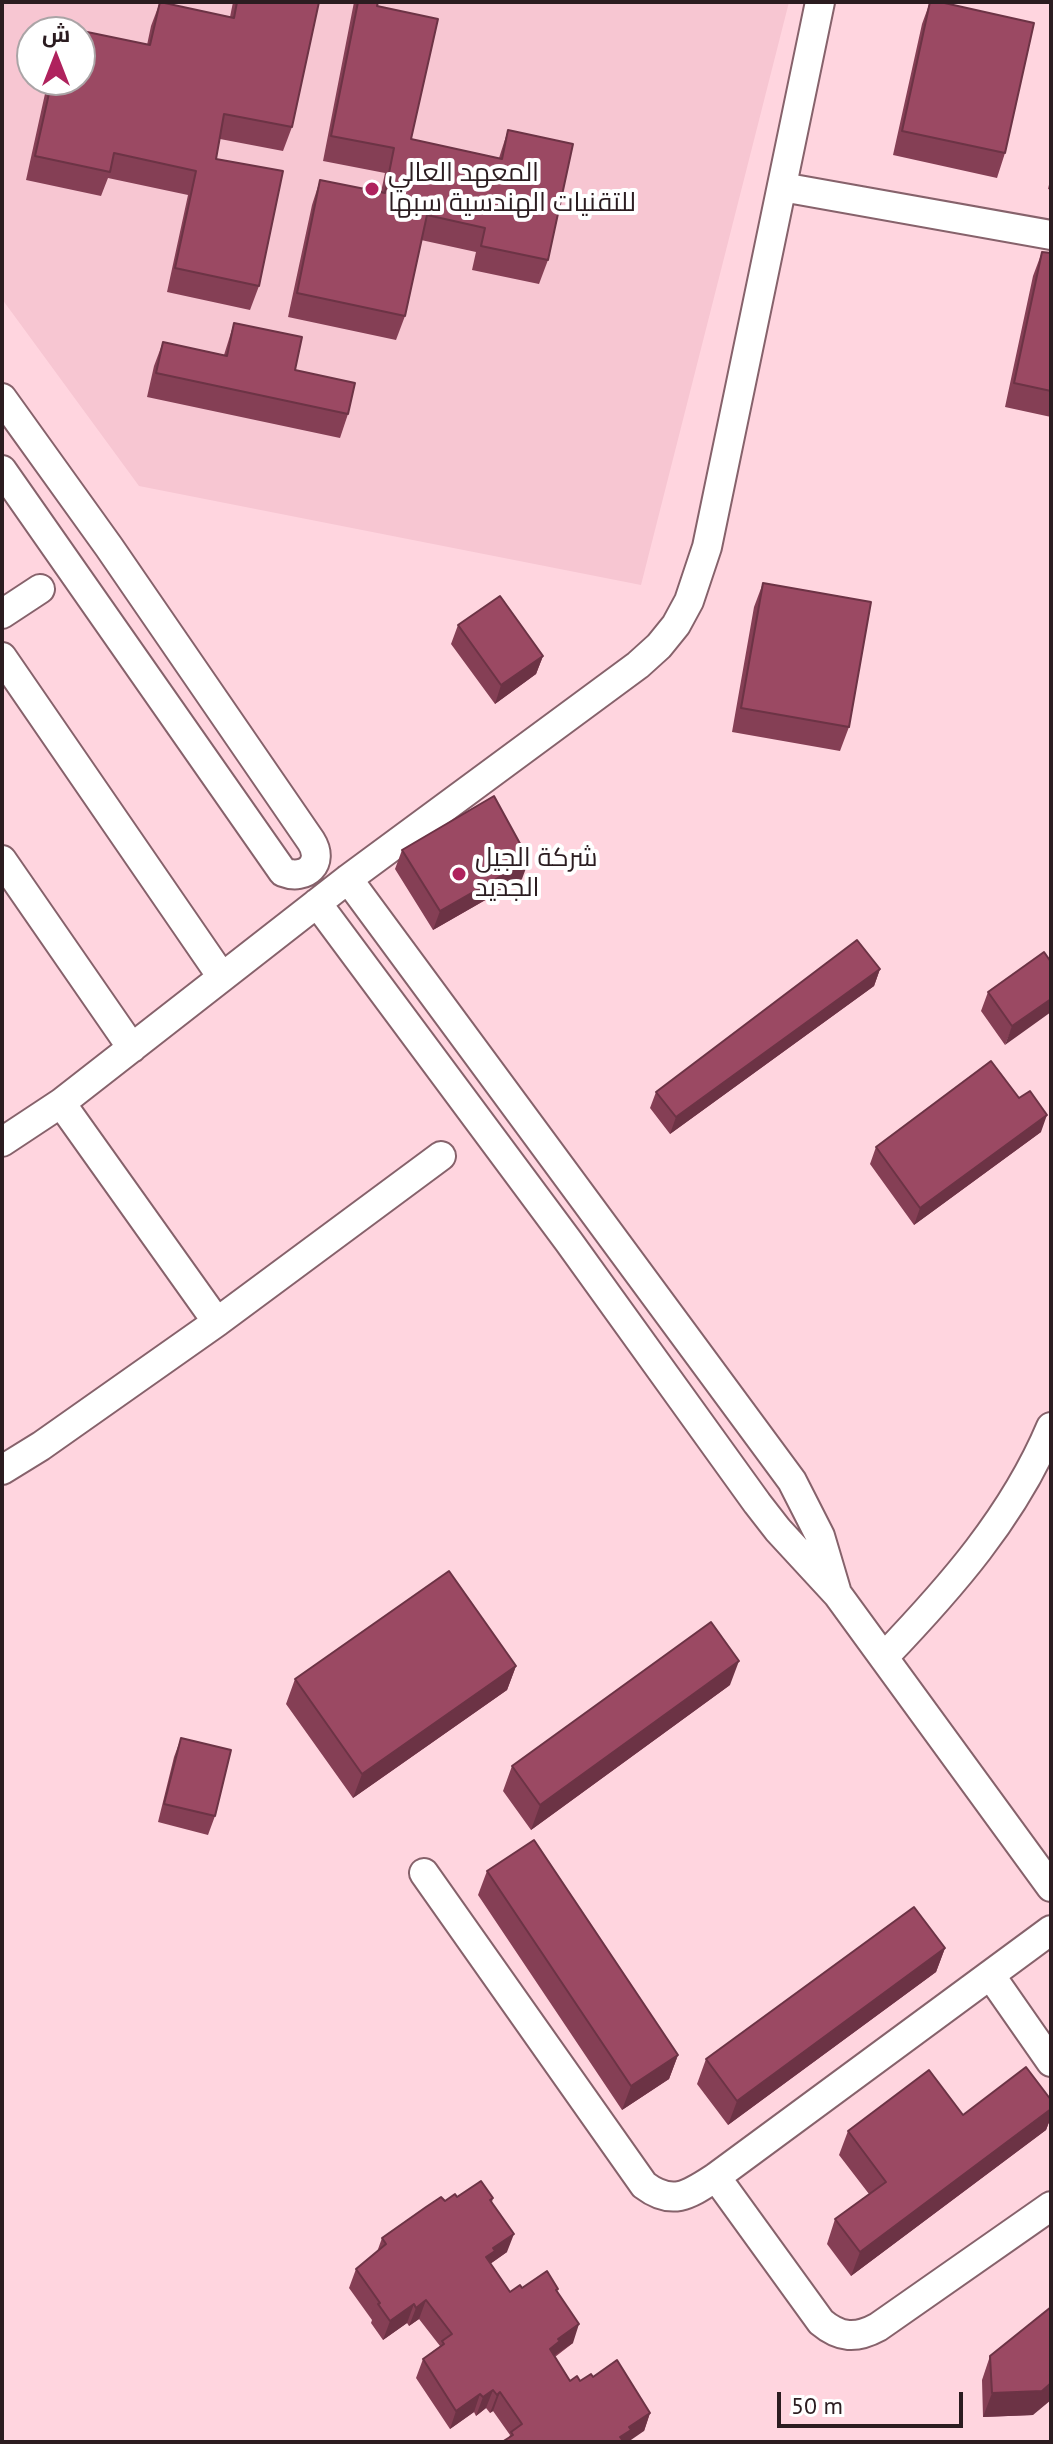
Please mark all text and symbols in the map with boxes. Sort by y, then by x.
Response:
north arrow [16,16,96,96]
text: ش [42,20,70,48]
place label: المعهد العالي للتقنيات الهندسية سبها [388,158,636,220]
marker: المعهد العالي للتقنيات الهندسية سبها [363,180,381,198]
place label: شركة الجيل الجديد [475,843,598,904]
marker: شركة الجيل الجديد [450,865,468,883]
scale bar [781,2376,967,2426]
text: 50 m [791,2390,843,2421]

